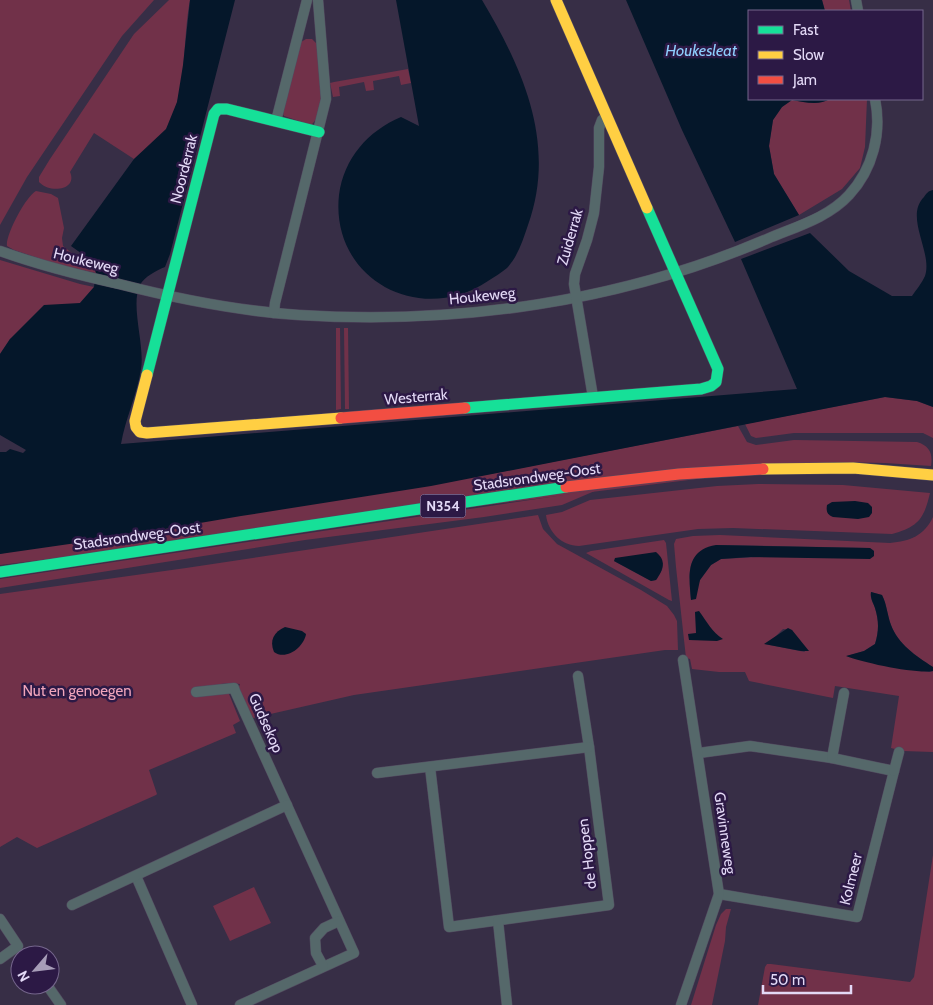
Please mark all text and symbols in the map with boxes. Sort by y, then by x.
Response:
legend [748,10,923,100]
text: Fast [793,21,818,39]
water label: Houkesleat [665,41,738,60]
text: Slow [793,46,824,64]
text: Jam [792,71,817,89]
street label: Noorderrak [167,132,201,205]
street label: Zuiderrak [553,206,587,267]
street label: Houkeweg [52,244,121,278]
street label: Houkeweg [448,284,517,308]
street label: Westerrak [384,385,449,409]
street label: Stadsrondweg-Oost [472,459,602,495]
road number: N354 [420,494,466,518]
street label: Stadsrondweg-Oost [72,518,202,554]
park label: Nut en genoegen [22,682,132,700]
street label: Gudsekop [245,691,287,755]
street label: Gravinneweg [710,791,740,876]
street label: de Hoppen [574,818,600,890]
street label: Kolmeer [836,851,866,907]
north arrow [10,945,60,995]
scale bar [763,962,850,994]
text: N [13,968,34,985]
text: 50 m [770,971,805,989]

